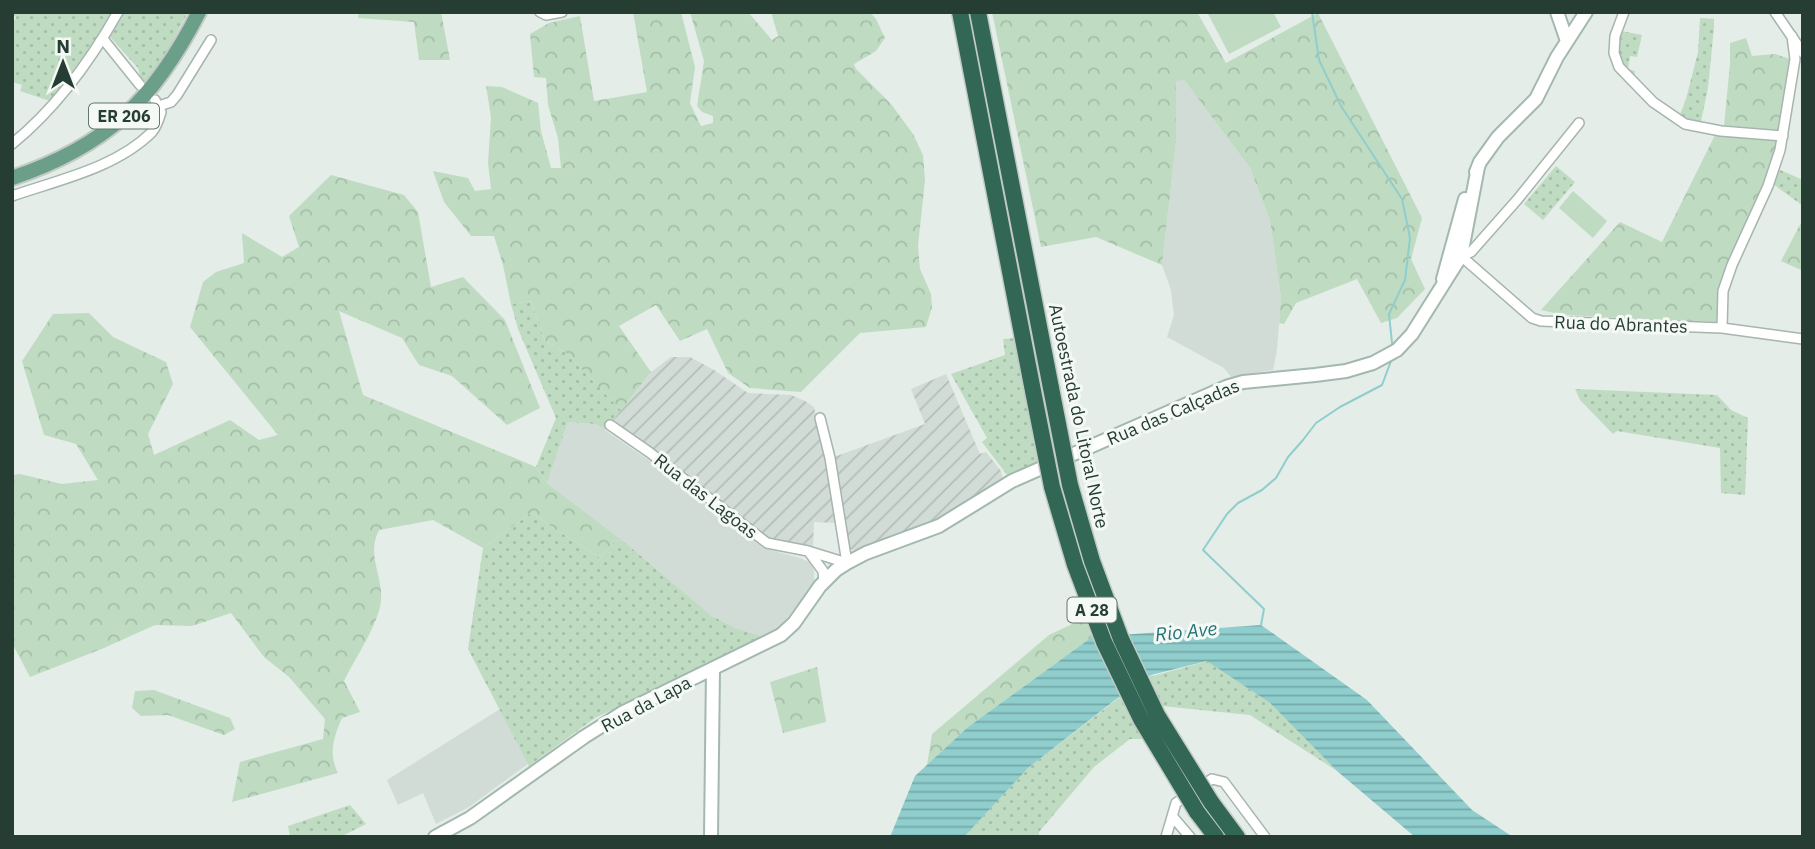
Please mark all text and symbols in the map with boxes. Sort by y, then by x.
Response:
north arrow [28,28,98,98]
text: N [56,34,70,58]
road number: ER 206 [89,104,159,128]
street label: Autoestrada do Litoral Norte [1044,302,1114,530]
street label: Rua do Abrantes [1554,310,1688,338]
street label: Rua das Calçadas [1103,374,1243,450]
street label: Rua das Lagoas [650,448,762,544]
road number: A 28 [1068,597,1116,622]
water label: Rio Ave [1154,616,1218,646]
street label: Rua da Lapa [597,671,695,737]

